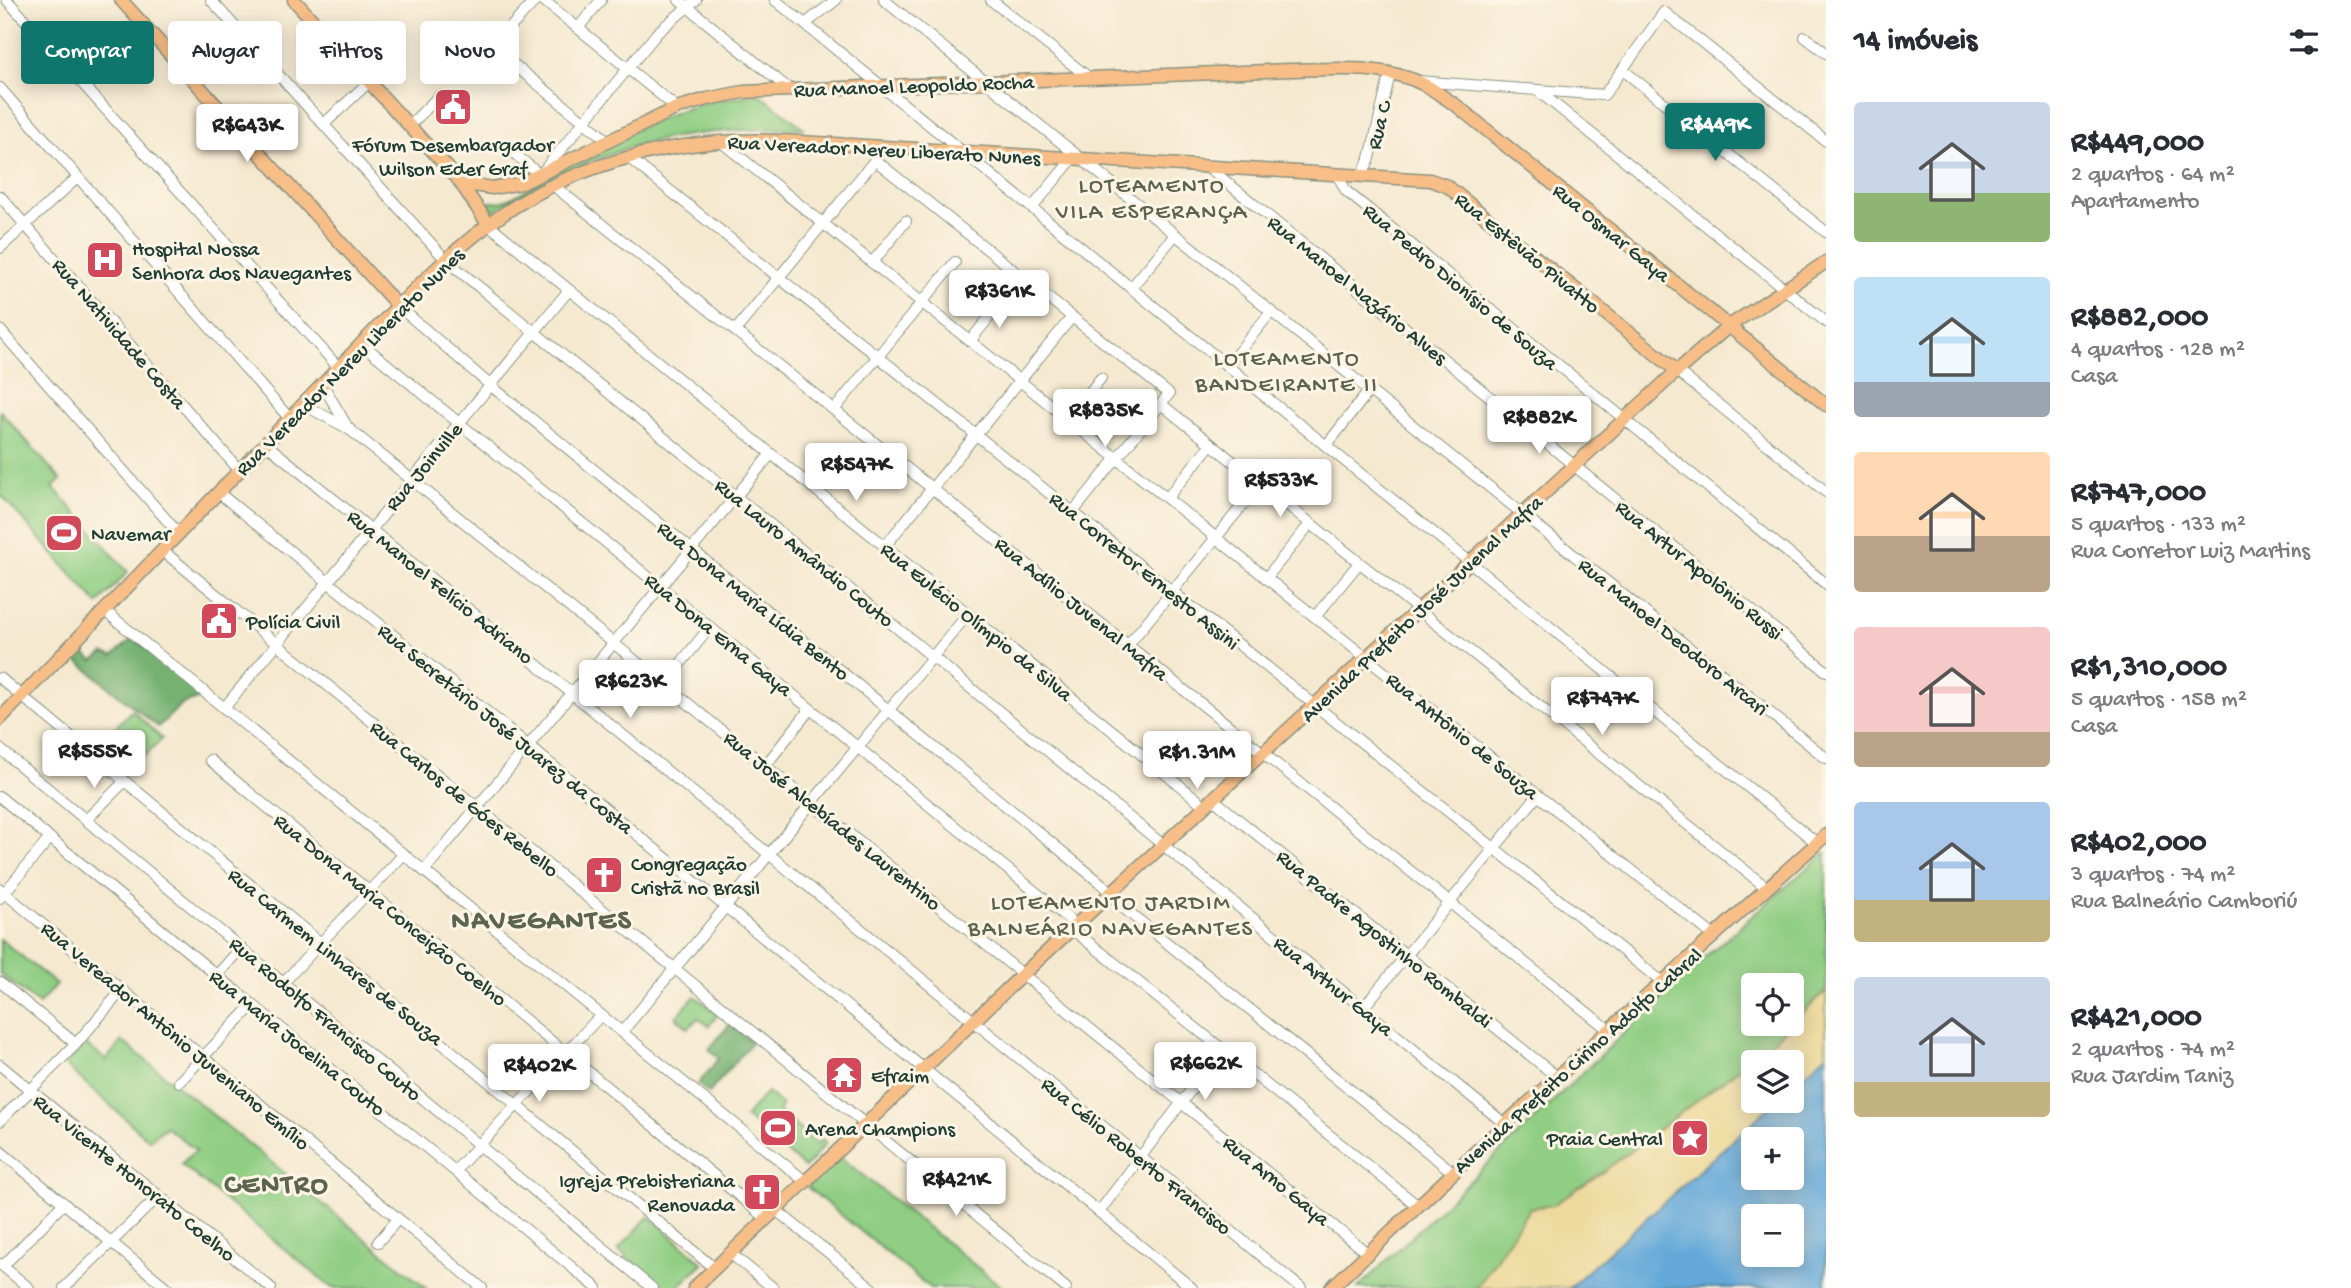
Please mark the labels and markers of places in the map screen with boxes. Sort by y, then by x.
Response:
public building icon: Fórum Desembargador Wilson Eder Graf [432,86,474,128]
pin: R$643K [190,104,304,164]
pin: R$449K [1658,104,1772,163]
place label: Fórum Desembargador Wilson Eder Graf [351,135,555,184]
hospital icon: Hospital Nossa Senhora dos Navegantes [84,239,126,281]
place label: Hospital Nossa Senhora dos Navegantes [132,239,352,288]
pin: R$361K [942,270,1056,330]
pin: R$835K [1048,390,1162,449]
pin: R$882K [1482,396,1596,456]
pin: R$547K [799,444,913,503]
pin: R$533K [1223,460,1337,519]
sports icon: Navemar [43,512,85,554]
place label: Navemar [91,524,172,549]
public building icon: Polícia Civil [198,600,240,642]
place label: Polícia Civil [245,612,340,637]
pin: R$623K [573,660,687,720]
pin: R$747K [1545,678,1659,737]
pin: R$555K [37,730,151,790]
pin: R$1.31M [1132,732,1262,791]
church icon: Congregação Cristã no Brasil [583,854,625,896]
place label: Congregação Cristã no Brasil [631,854,760,903]
pin: R$662K [1148,1042,1262,1102]
pin: R$402K [482,1044,596,1104]
temple icon: Efraim [823,1054,865,1096]
place label: Efraim [871,1066,929,1091]
sports icon: Arena Champions [757,1107,799,1149]
place icon: Praia Central [1669,1117,1711,1159]
place label: Arena Champions [805,1119,956,1144]
place label: Praia Central [1546,1129,1663,1154]
pin: R$421K [899,1158,1013,1218]
place label: Igreja Prebisteriana Renovada [559,1171,736,1220]
church icon: Igreja Prebisteriana Renovada [741,1171,783,1213]

